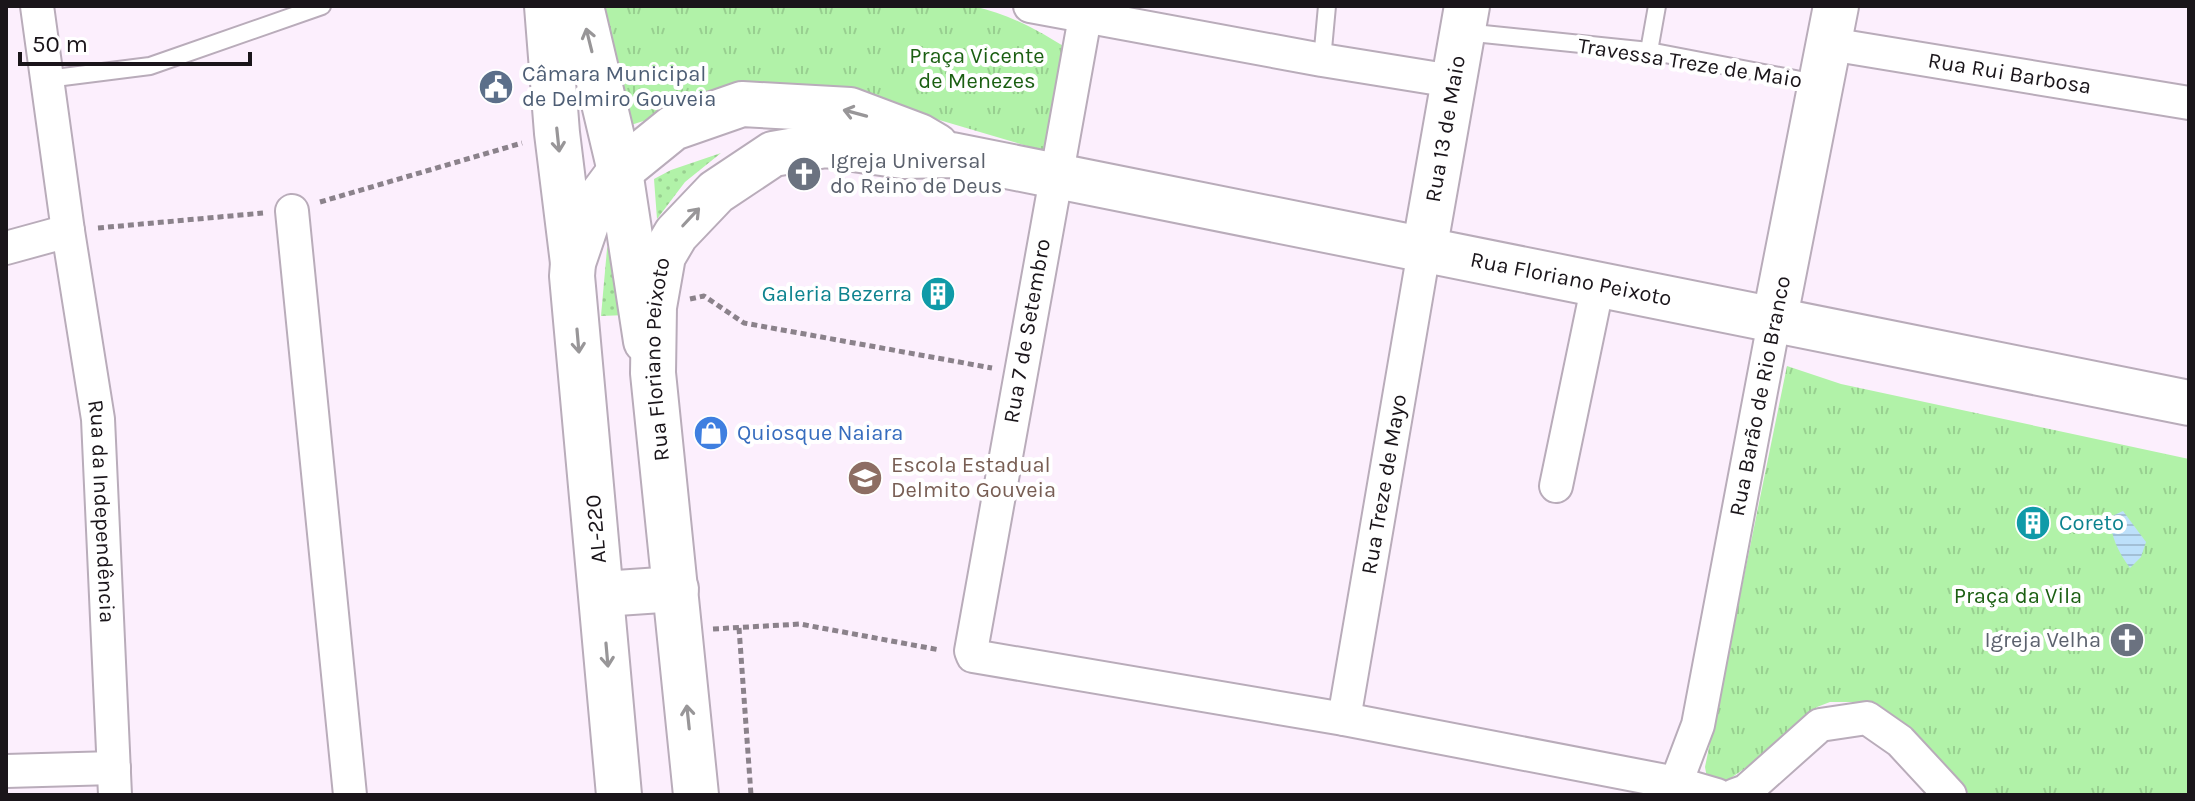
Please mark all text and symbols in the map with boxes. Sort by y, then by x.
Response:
scale bar [20,16,250,66]
one-way arrow [581,28,596,54]
text: 50 m [32,30,88,58]
street label: Travessa Treze de Maio [1576,32,1804,94]
park label: Praça Vicente de Menezes [909,43,1045,94]
street label: Rua Rui Barbosa [1926,47,2093,100]
street label: Rua 13 de Maio [1420,53,1471,204]
place label: Câmara Municipal de Delmiro Gouveia [522,61,716,112]
public building icon: Câmara Municipal de Delmiro Gouveia [477,68,515,106]
one-way arrow [843,105,868,119]
one-way arrow [551,126,566,152]
place label: Igreja Universal do Reino de Deus [830,148,1002,199]
church icon: Igreja Universal do Reino de Deus [785,155,823,193]
one-way arrow [682,208,700,228]
street label: Rua 7 de Setembro [998,237,1056,425]
street label: Rua Floriano Peixoto [1468,247,1674,312]
street label: Rua Floriano Peixoto [640,255,676,462]
street label: Rua Barão de Rio Branco [1724,274,1796,518]
building icon: Galeria Bezerra [919,275,957,313]
place label: Galeria Bezerra [762,281,912,307]
one-way arrow [570,327,585,354]
street label: Rua Treze de Mayo [1356,392,1412,577]
street label: Rua da Independência [82,398,120,624]
shop icon: Quiosque Naiara [692,414,730,452]
place label: Quiosque Naiara [737,420,903,446]
place label: Escola Estadual Delmito Gouveia [891,452,1056,503]
school or university icon: Escola Estadual Delmito Gouveia [846,459,884,497]
street label: AL-220 [580,493,612,565]
building icon: Coreto [2014,504,2052,542]
place label: Coreto [2059,510,2124,536]
park label: Praça da Vila [1954,583,2082,609]
church icon: Igreja Velha [2108,621,2146,659]
place label: Igreja Velha [1984,627,2101,653]
one-way arrow [600,641,615,668]
one-way arrow [681,704,696,731]

